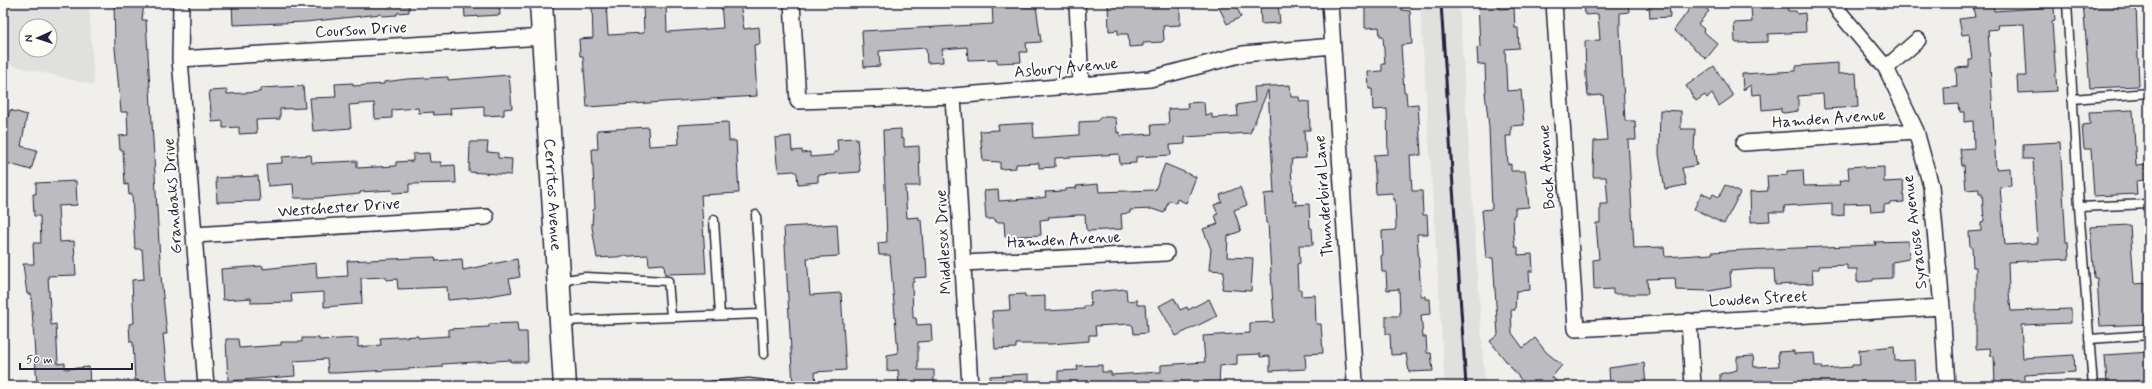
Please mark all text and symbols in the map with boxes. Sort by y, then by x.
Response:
street label: Courson Drive [314,17,408,43]
north arrow [18,18,58,58]
text: N [22,34,36,42]
street label: Asbury Avenue [1013,53,1119,83]
street label: Hamden Avenue [1771,105,1887,133]
street label: Bock Avenue [1534,124,1560,210]
street label: Thunderbird Lane [1309,134,1339,258]
street label: Grandoaks Drive [158,137,188,255]
street label: Cerritos Avenue [539,138,567,252]
street label: Syracuse Avenue [1898,174,1932,290]
street label: Middlesex Drive [931,189,957,295]
street label: Westchester Drive [277,193,401,223]
street label: Hamden Avenue [1007,227,1122,253]
street label: Lowden Street [1708,286,1808,312]
scale bar [20,345,132,371]
text: 50 m [26,352,53,368]

